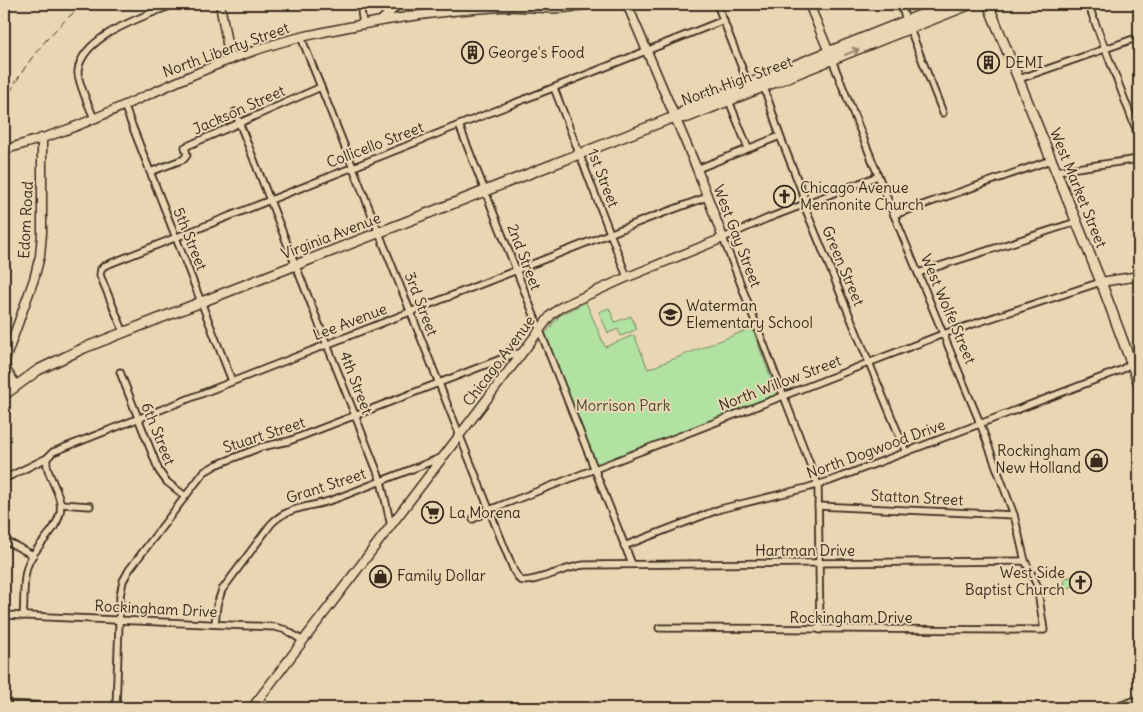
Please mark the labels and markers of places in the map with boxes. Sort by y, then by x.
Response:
building icon: George's Food [460,41,484,65]
place label: George's Food [488,43,585,62]
building icon: DEMI [977,51,1001,75]
place label: DEMI [1005,53,1043,72]
place label: Chicago Avenue Mennonite Church [800,178,924,214]
church icon: Chicago Avenue Mennonite Church [772,185,796,209]
place label: Waterman Elementary School [686,296,813,332]
school or university icon: Waterman Elementary School [658,303,682,327]
place label: Rockingham New Holland [995,441,1081,477]
shop icon: Rockingham New Holland [1085,448,1109,472]
supermarket icon: La Morena [421,501,445,525]
place label: La Morena [449,503,521,522]
place label: West Side Baptist Church [965,563,1065,599]
shop icon: Family Dollar [369,564,393,588]
place label: Family Dollar [397,566,486,585]
church icon: West Side Baptist Church [1069,570,1093,594]

